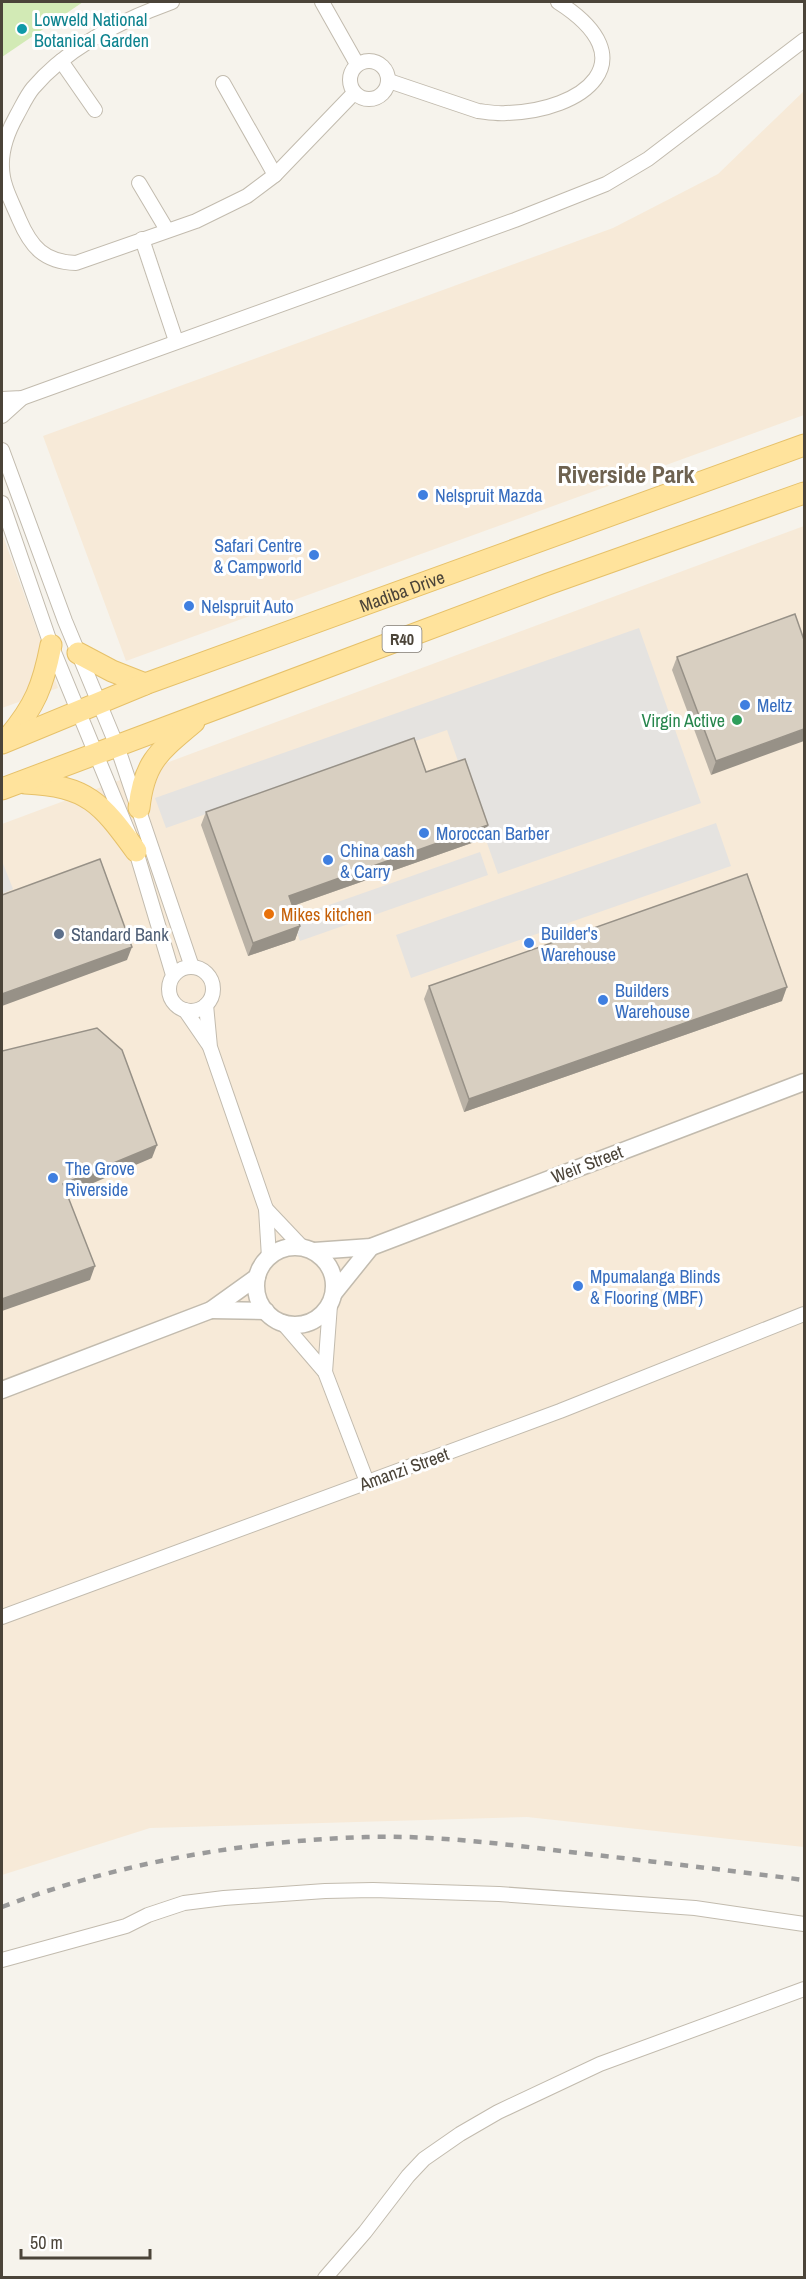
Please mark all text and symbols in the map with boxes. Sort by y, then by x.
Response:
place label: Lowveld National Botanical Garden [34,7,149,53]
marker: Lowveld National Botanical Garden [15,22,29,36]
district label: Riverside Park [558,458,694,490]
place label: Nelspruit Mazda [435,483,542,508]
marker: Nelspruit Mazda [416,488,430,502]
place label: Safari Centre & Campworld [213,533,302,579]
marker: Safari Centre & Campworld [307,548,321,562]
street label: Madiba Drive [356,564,448,618]
place label: Nelspruit Auto [201,594,294,619]
marker: Nelspruit Auto [182,599,196,613]
road number: R40 [382,626,422,652]
place label: Meltz [757,693,792,718]
marker: Meltz [738,698,752,712]
place label: Virgin Active [642,708,725,733]
marker: Virgin Active [730,713,744,727]
place label: Moroccan Barber [436,821,549,846]
marker: Moroccan Barber [417,826,431,840]
place label: China cash & Carry [340,838,415,884]
marker: China cash & Carry [321,853,335,867]
place label: Mikes kitchen [281,902,372,927]
marker: Mikes kitchen [262,907,276,921]
place label: Builder's Warehouse [541,921,616,967]
place label: Standard Bank [71,922,169,947]
marker: Standard Bank [52,927,66,941]
marker: Builder's Warehouse [522,936,536,950]
place label: Builders Warehouse [615,978,690,1024]
marker: Builders Warehouse [596,993,610,1007]
street label: Weir Street [548,1139,626,1189]
place label: The Grove Riverside [65,1156,135,1202]
marker: The Grove Riverside [46,1171,60,1185]
place label: Mpumalanga Blinds & Flooring (MBF) [590,1264,720,1310]
marker: Mpumalanga Blinds & Flooring (MBF) [571,1279,585,1293]
street label: Amanzi Street [355,1441,452,1497]
scale bar [21,2222,150,2260]
text: 50 m [30,2230,63,2255]

